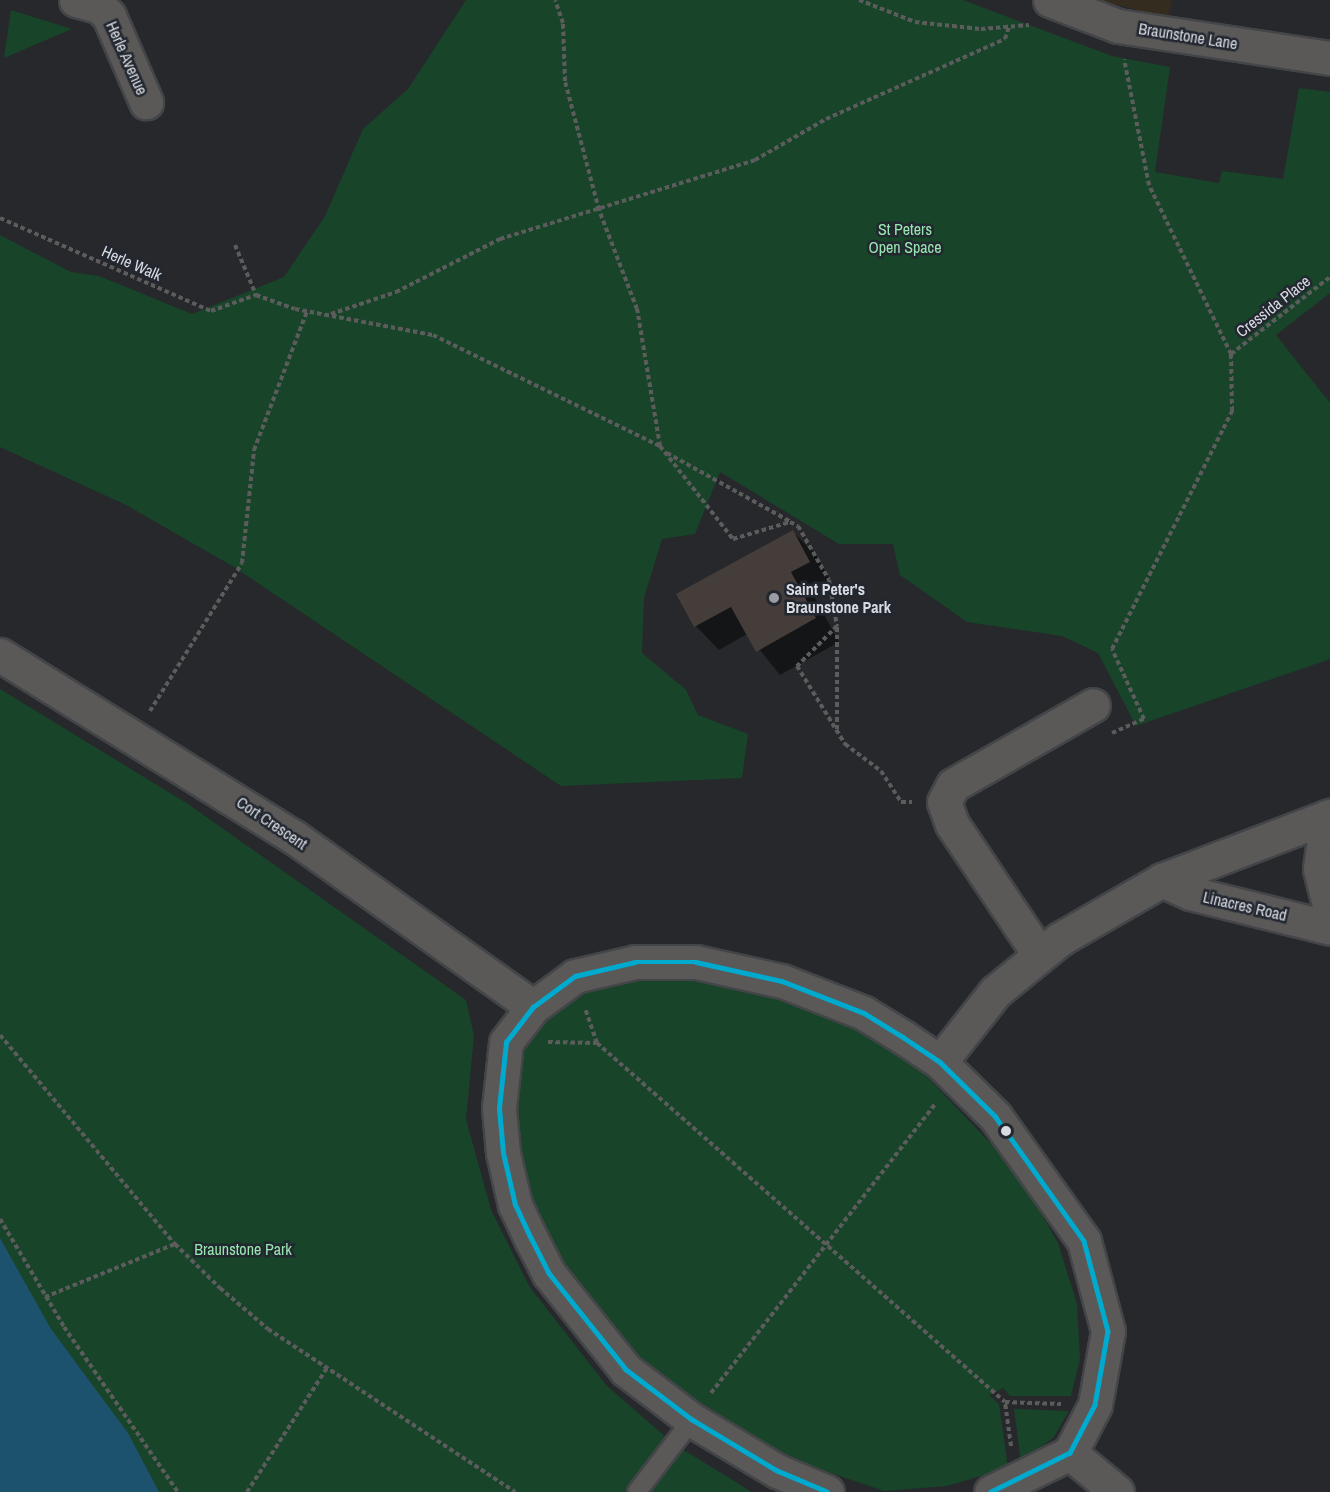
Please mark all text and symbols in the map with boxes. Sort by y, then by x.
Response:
street label: Herle Avenue [102,18,152,98]
street label: Braunstone Lane [1137,19,1239,53]
park label: St Peters Open Space [869,219,941,257]
street label: Herle Walk [99,241,165,285]
street label: Cressida Place [1232,271,1314,341]
place label: Saint Peter's Braunstone Park [786,579,891,617]
marker: Saint Peter's Braunstone Park [767,591,781,605]
street label: Cort Crescent [233,792,311,854]
street label: Linacres Road [1201,887,1289,925]
unlabelled marker [1000,1125,1012,1137]
park label: Braunstone Park [194,1239,292,1259]

